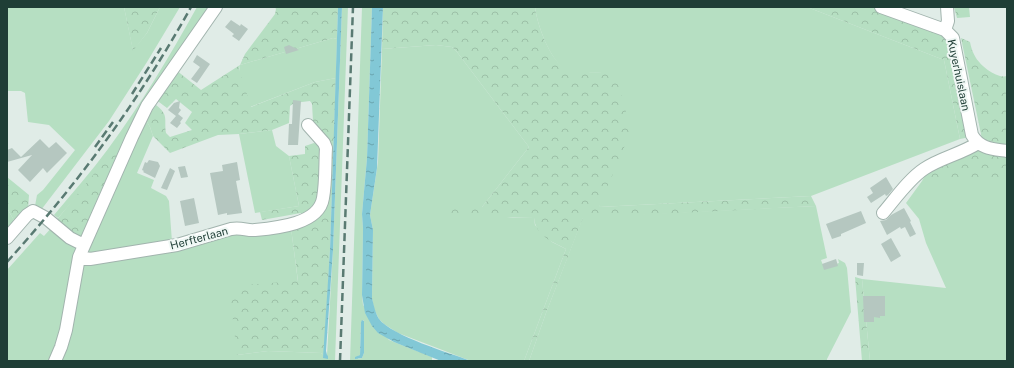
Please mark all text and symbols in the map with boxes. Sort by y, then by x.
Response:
street label: Kuyerhuislaan [946,38,972,112]
street label: Herfterlaan [169,225,229,251]

